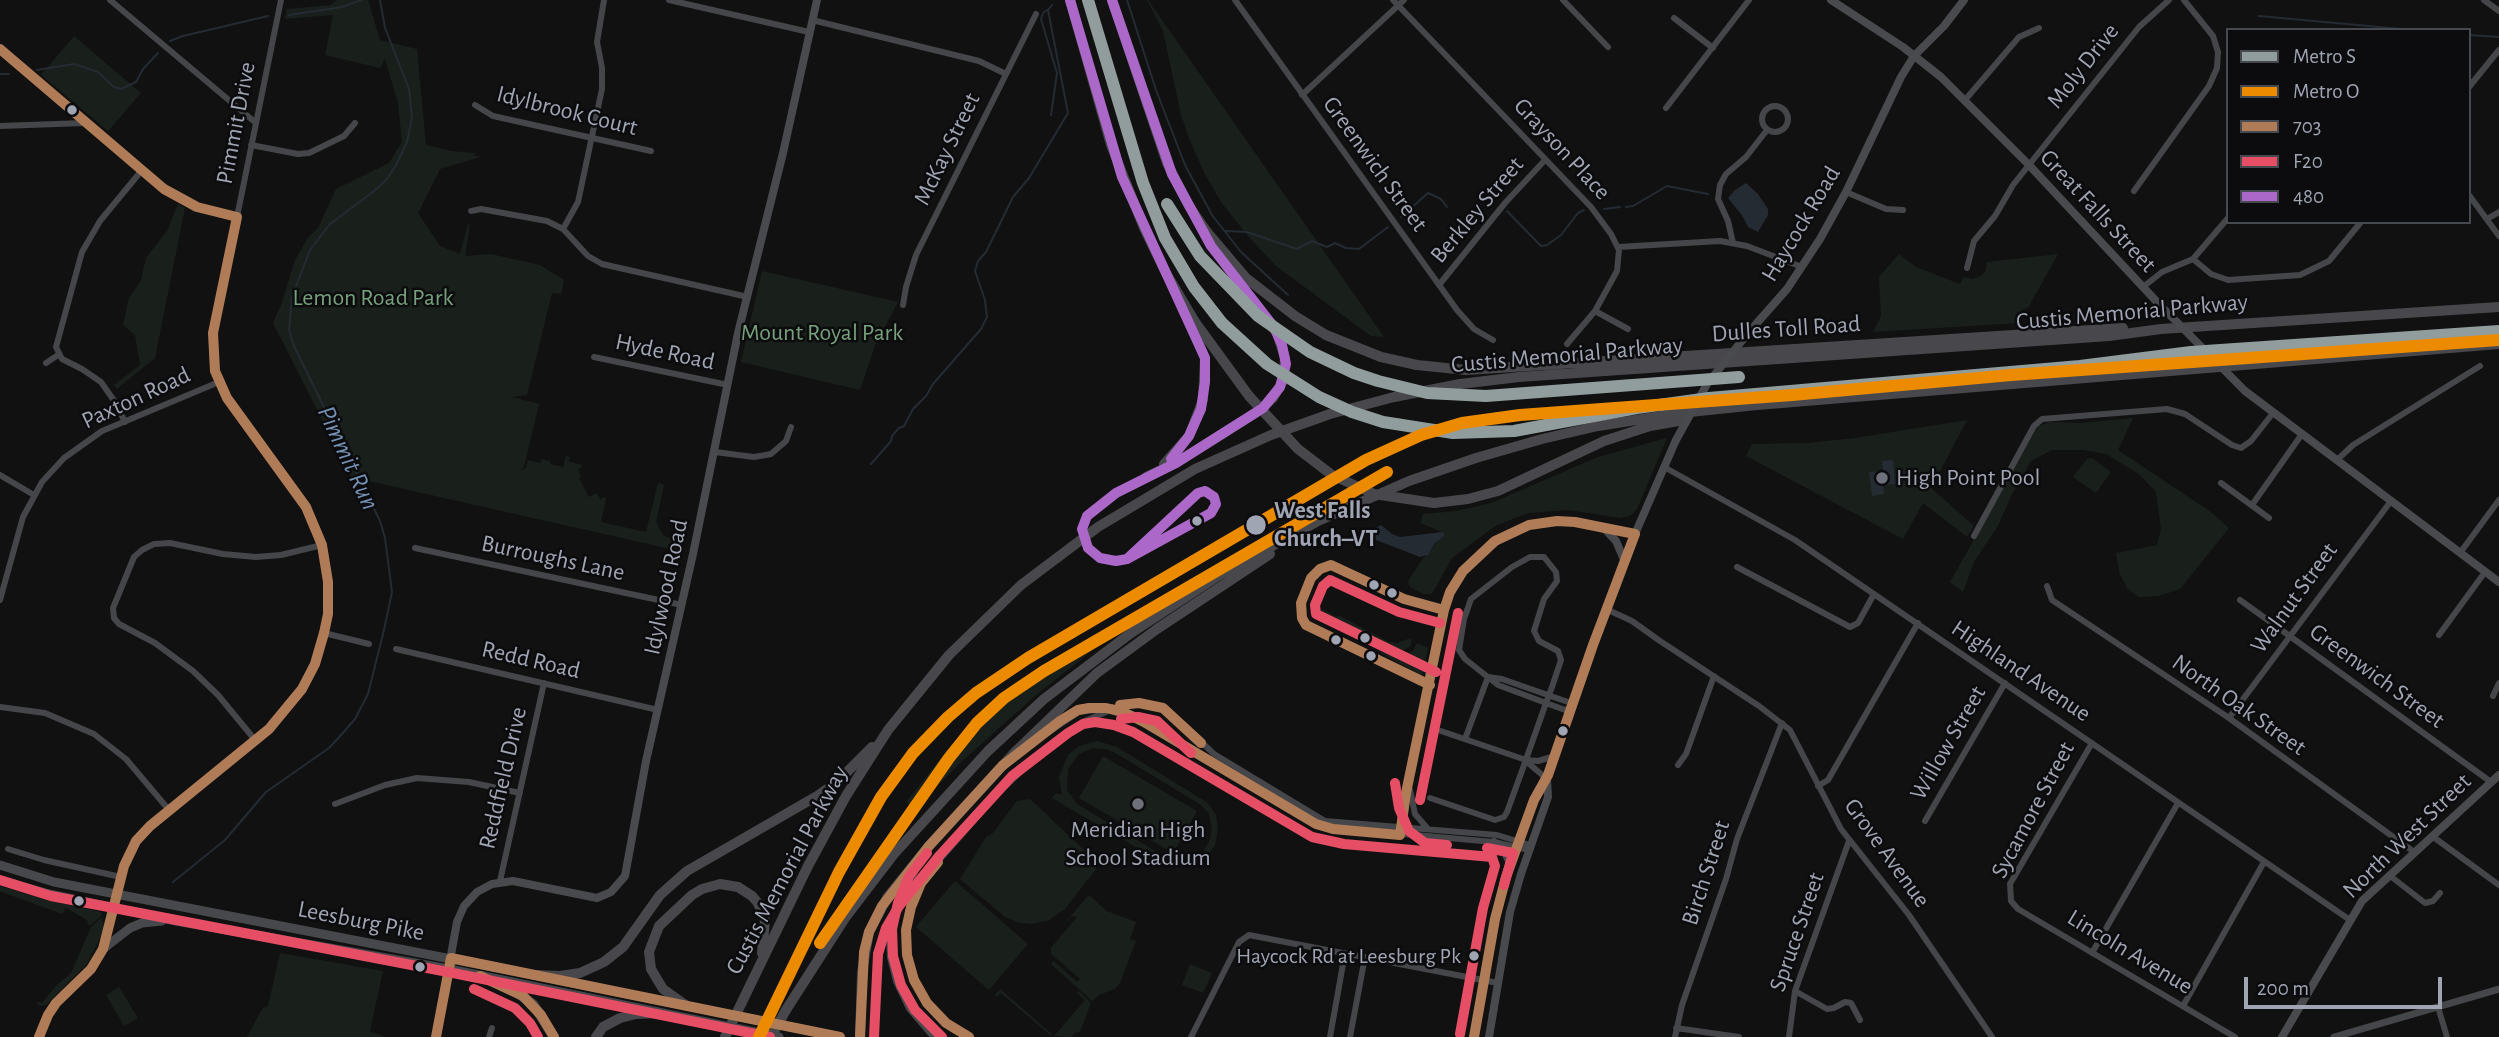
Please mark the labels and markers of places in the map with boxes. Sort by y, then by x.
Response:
unlabelled marker [65,103,79,117]
place label: High Point Pool [1896,464,2040,492]
marker: High Point Pool [1874,470,1890,486]
place label: West Falls Church–VT [1274,497,1377,553]
marker: West Falls Church–VT [1244,513,1268,537]
unlabelled marker [1190,514,1204,528]
unlabelled marker [1367,578,1381,592]
unlabelled marker [1385,586,1399,600]
unlabelled marker [1358,631,1372,645]
unlabelled marker [1329,633,1343,647]
unlabelled marker [1364,649,1378,663]
unlabelled marker [1556,724,1570,738]
marker: Meridian High School Stadium [1130,796,1146,812]
place label: Meridian High School Stadium [1065,816,1211,872]
unlabelled marker [72,894,86,908]
place label: Haycock Rd at Leesburg Pk [1236,943,1461,969]
marker: Haycock Rd at Leesburg Pk [1467,949,1481,963]
unlabelled marker [413,960,427,974]

